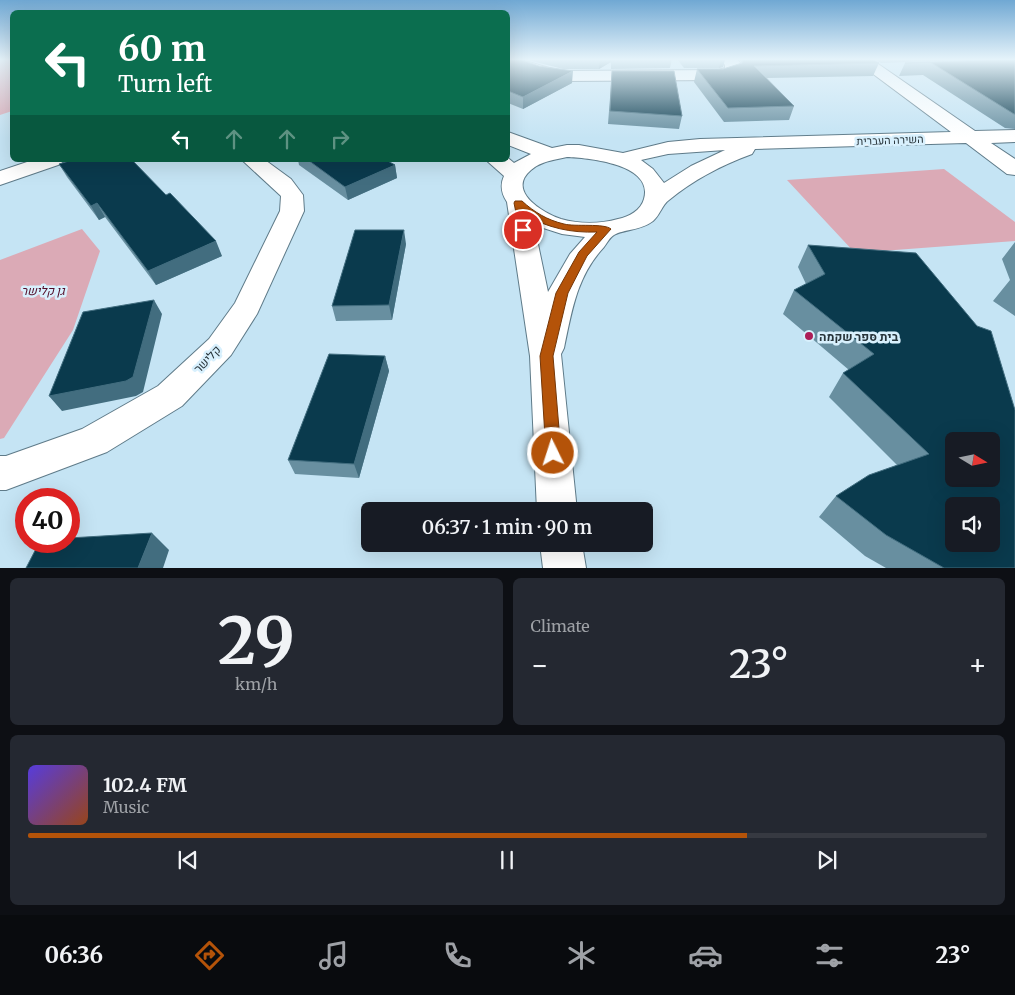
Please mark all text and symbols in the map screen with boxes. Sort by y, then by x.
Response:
text: 60 m [118,27,206,71]
icon: left [35,30,100,95]
text: Turn left [118,70,212,98]
icon: left [167,125,195,153]
icon: ahead [220,125,248,153]
icon: ahead [273,125,301,153]
icon: right [326,125,354,153]
street label: השירה העברית [856,132,924,148]
pin [502,209,544,251]
icon: arrive [509,216,537,244]
park label: גן קלישר [21,283,66,298]
place label: בית ספר שקמה [819,329,899,344]
marker: בית ספר שקמה [803,330,815,342]
street label: קלישר [190,342,224,376]
position arrow [526,426,578,478]
north arrow [945,432,1000,488]
map controls [945,432,1000,552]
speed limit sign: 40 [15,488,80,553]
button: sound [945,497,1000,552]
text: 06:37 · 1 min · 90 m [422,515,592,539]
text: 29 [218,600,295,682]
text: Climate [531,616,590,636]
text: 23° [729,641,789,688]
text: − [531,647,549,683]
text: + [968,647,987,683]
text: km/h [235,674,277,694]
text: 102.4 FM [103,773,187,797]
text: Music [103,797,149,817]
icon: previous [174,846,202,874]
icon: pause [493,846,521,874]
icon: next [813,846,841,874]
icon: directions [192,938,227,973]
icon: music [316,938,351,973]
icon: phone [440,938,475,973]
icon: climate [564,938,599,973]
icon: car [688,938,723,973]
icon: filters [812,938,847,973]
text: 06:36 [44,941,103,969]
text: 23° [936,941,970,969]

